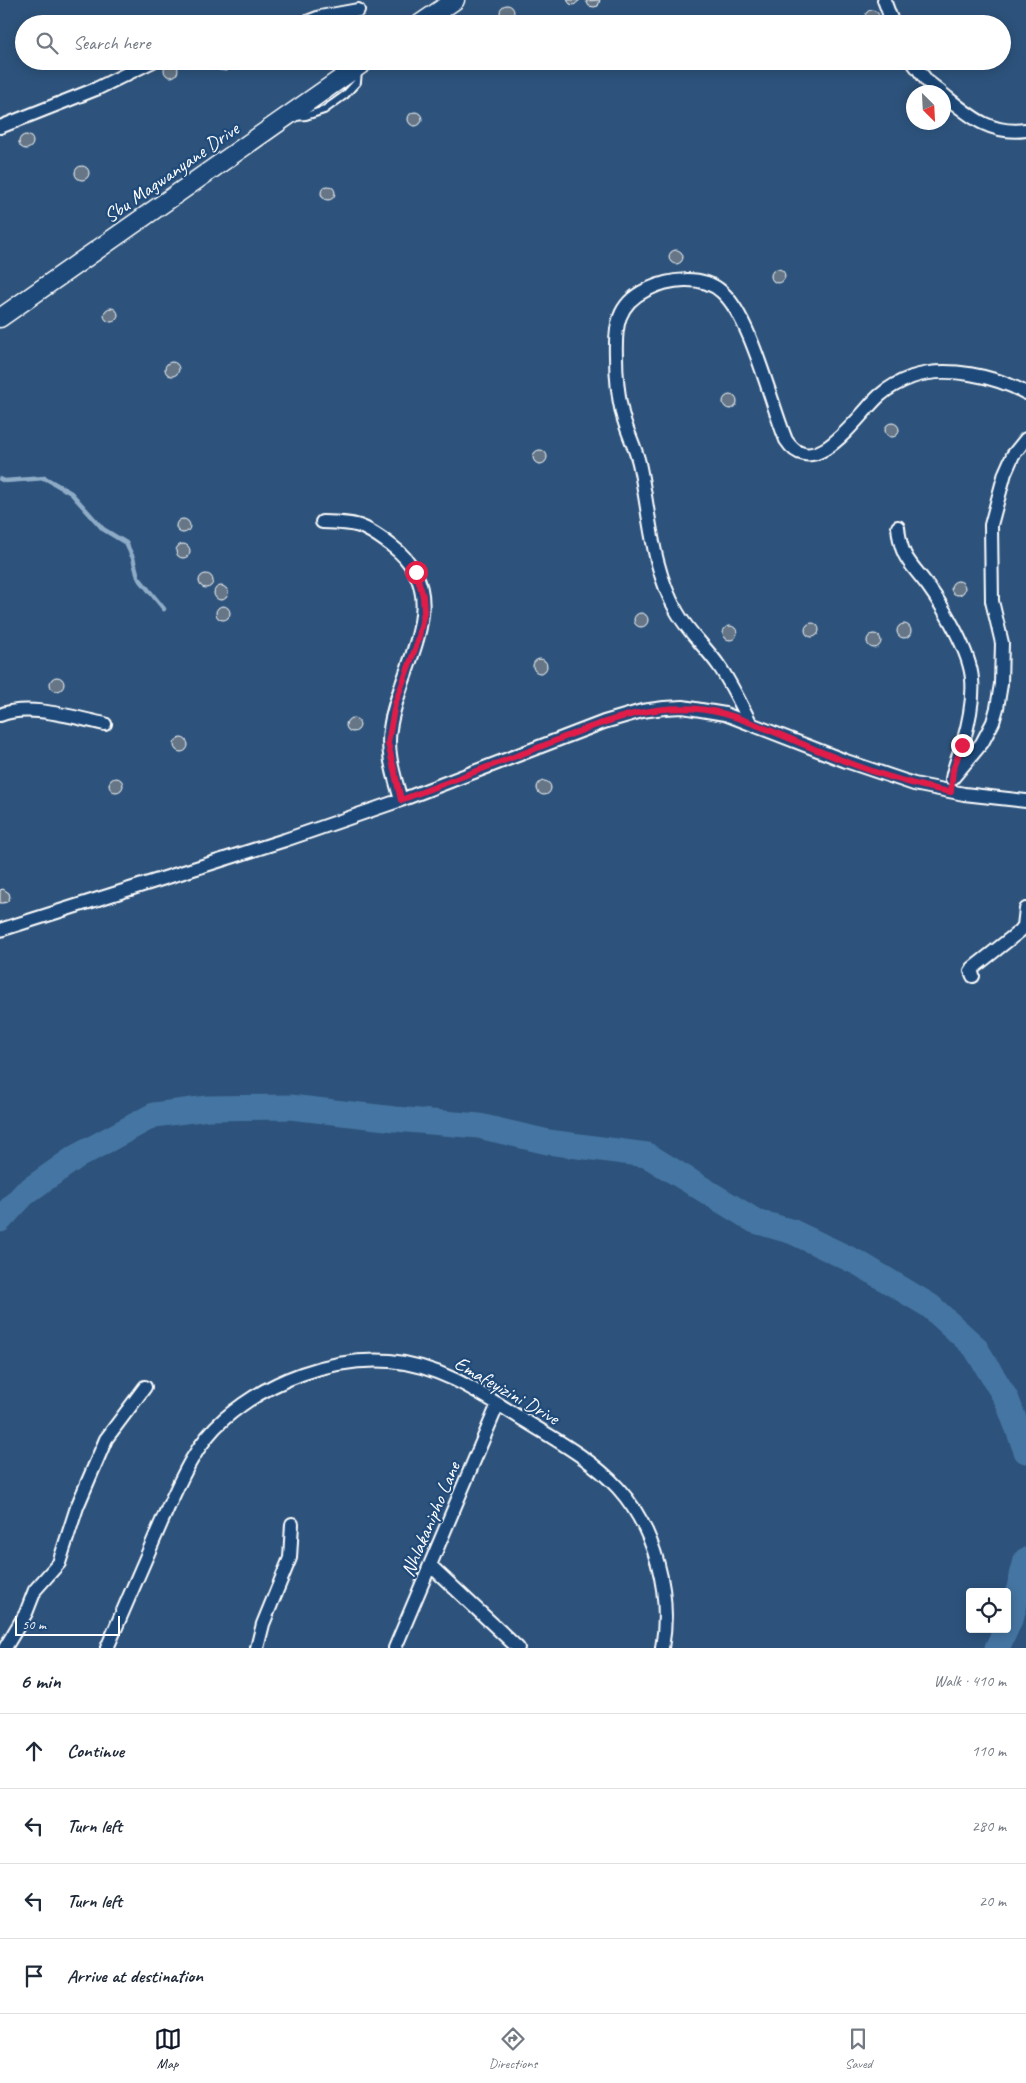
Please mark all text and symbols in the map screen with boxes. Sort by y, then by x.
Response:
search box [15,15,1011,70]
icon: search [33,29,61,57]
text: Search here [73,31,150,55]
north arrow [906,85,951,130]
street label: Sbu Magwanyane Drive [99,116,245,228]
route start [405,561,428,584]
route end [951,734,974,757]
street label: Emafeyizini Drive [450,1350,565,1431]
street label: Nhlakanipho Lane [395,1457,466,1580]
map controls [966,1588,1011,1633]
button: locate [966,1588,1011,1633]
scale bar [15,1613,120,1636]
text: 50 m [22,1616,46,1633]
text: 6 min [20,1668,61,1694]
text: Walk · 410 m [934,1671,1006,1691]
icon: ahead [20,1737,48,1765]
text: Continue [67,1739,124,1763]
text: 110 m [972,1741,1006,1761]
icon: left [20,1812,48,1840]
text: Turn left [67,1814,122,1838]
text: 280 m [972,1816,1006,1836]
icon: left [20,1887,48,1915]
text: Turn left [67,1889,122,1913]
text: 20 m [979,1891,1006,1911]
icon: arrive [20,1962,48,1990]
text: Arrive at destination [67,1964,203,1988]
tab: Map [154,2025,182,2072]
tab: Directions [489,2025,537,2072]
tab: Saved [844,2025,872,2072]

